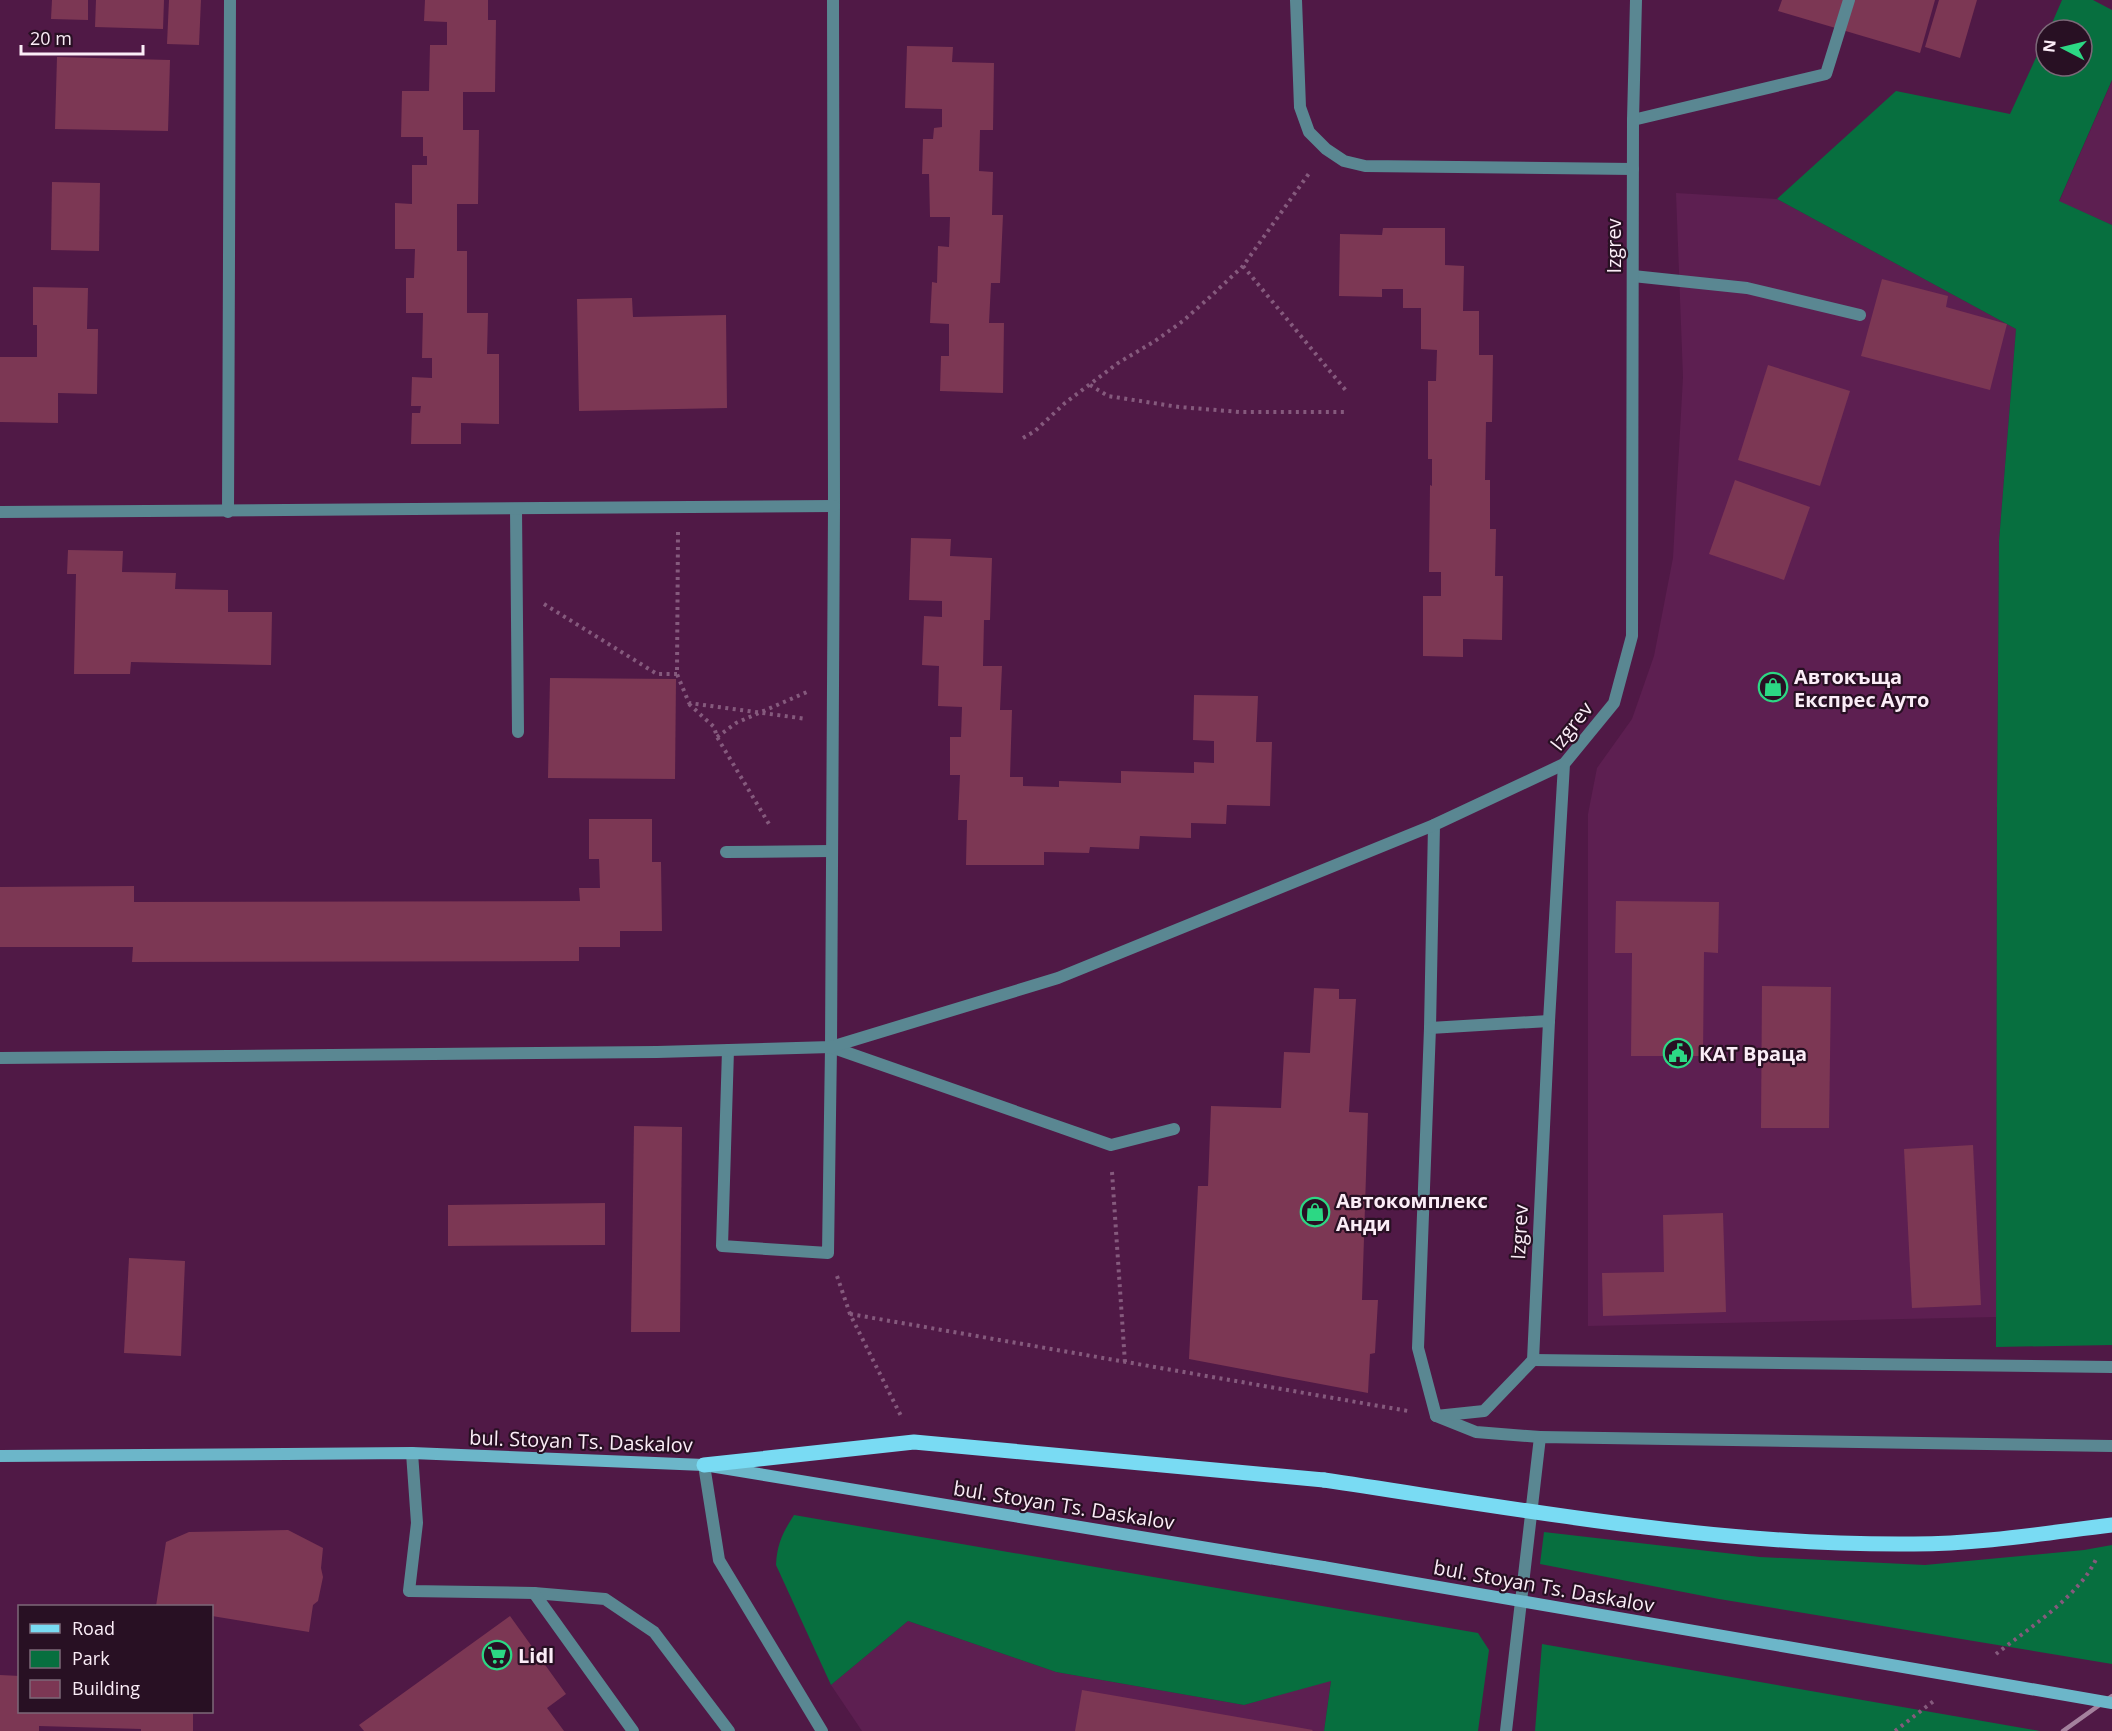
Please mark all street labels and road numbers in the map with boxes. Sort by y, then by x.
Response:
street label: Izgrev [1600,218,1627,274]
street label: Izgrev [1543,696,1599,756]
street label: Izgrev [1504,1204,1534,1260]
street label: bul. Stoyan Ts. Daskalov [469,1424,693,1458]
street label: bul. Stoyan Ts. Daskalov [951,1474,1177,1536]
street label: bul. Stoyan Ts. Daskalov [1432,1553,1656,1619]

